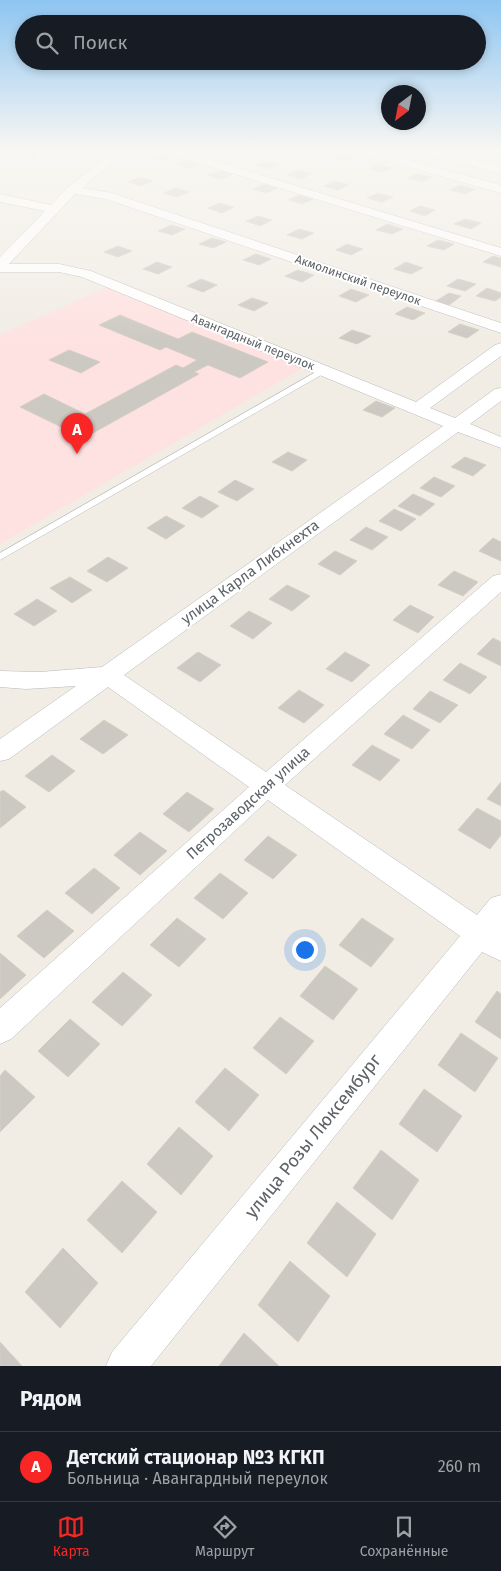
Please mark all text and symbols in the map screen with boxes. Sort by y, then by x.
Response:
search box [15,15,486,70]
icon: search [33,29,61,57]
text: Поиск [73,31,127,54]
north arrow [381,85,426,130]
street label: Акмолинский переулок [293,252,423,308]
street label: Авангардный переулок [189,311,317,373]
pin: A [61,413,93,454]
street label: улица Карла Либкнехта [178,516,322,628]
street label: Петрозаводская улица [183,743,313,863]
your location [292,937,318,963]
street label: улица Розы Люксембург [240,1049,386,1223]
text: Рядом [20,1386,81,1412]
text: Детский стационар №3 КГКП [67,1446,325,1469]
text: A [31,1457,41,1476]
text: 260 m [438,1457,481,1476]
text: Больница · Авангардный переулок [67,1469,328,1488]
tab: Карта [53,1513,90,1560]
tab: Маршрут [195,1513,254,1560]
tab: Сохранённые [360,1513,448,1560]

